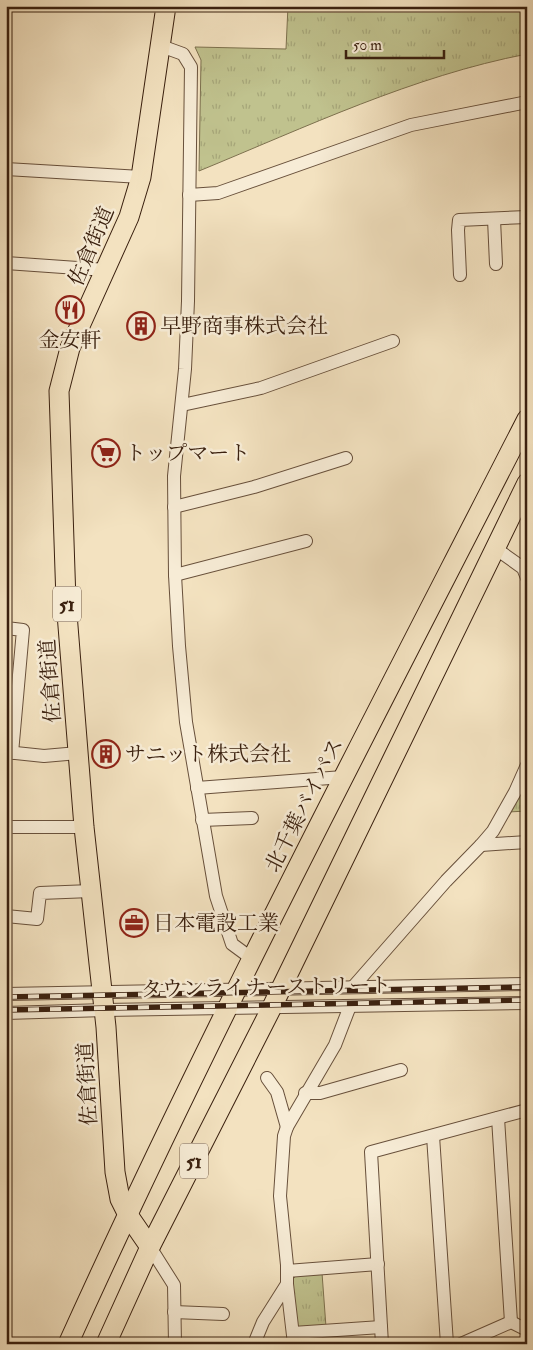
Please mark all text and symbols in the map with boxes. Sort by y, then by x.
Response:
scale bar [346,28,443,60]
text: 50 m [353,36,382,55]
street label: 佐倉街道 [63,202,120,290]
restaurant icon: 金安軒 [55,295,85,325]
building icon: 早野商事株式会社 [126,311,156,341]
place label: 早野商事株式会社 [160,313,328,340]
place label: 金安軒 [39,327,102,354]
supermarket icon: トップマート [91,438,121,468]
place label: トップマート [125,440,250,467]
road number: 51 [53,586,81,622]
street label: 佐倉街道 [34,638,67,724]
street label: 北千葉バイパス [259,734,350,877]
building icon: サニット株式会社 [91,739,121,769]
place label: サニット株式会社 [125,741,291,768]
office icon: 日本電設工業 [119,908,149,938]
place label: 日本電設工業 [153,910,279,937]
street label: タウンライナーストリート [141,972,391,1003]
street label: 佐倉街道 [72,1041,103,1127]
road number: 51 [180,1144,208,1178]

